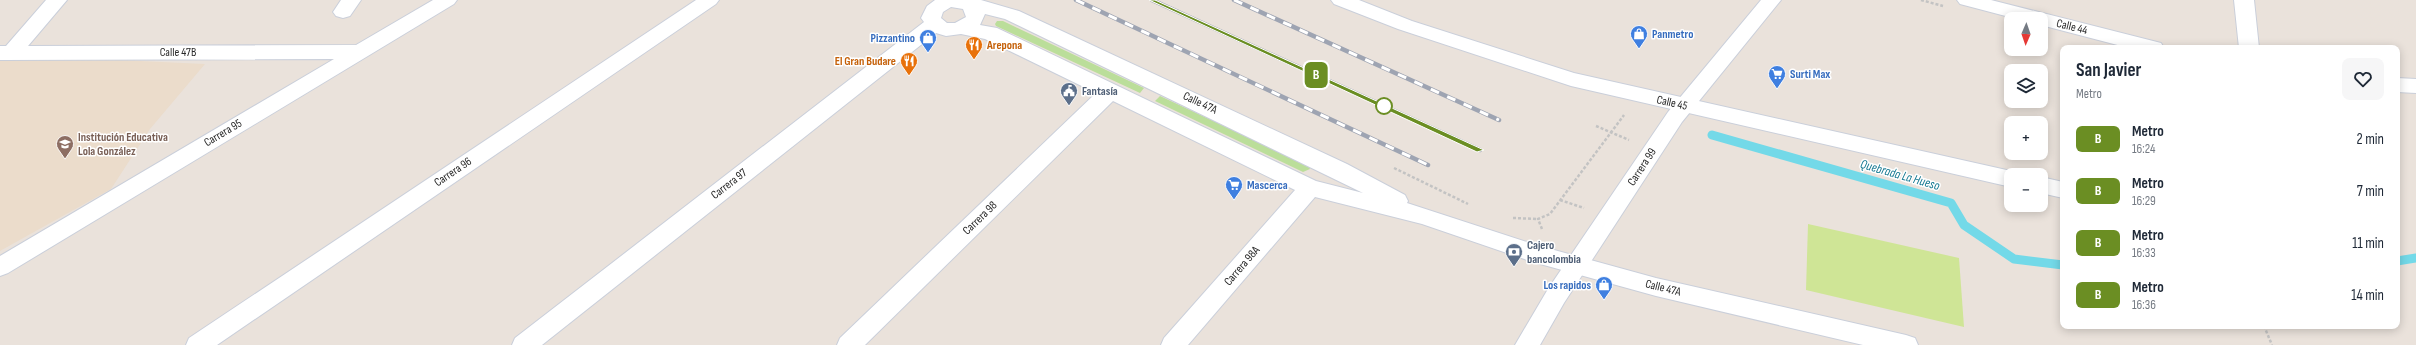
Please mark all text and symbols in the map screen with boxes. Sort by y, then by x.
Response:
north arrow [2004,12,2048,56]
map controls [2004,12,2048,212]
street label: Calle 44 [2055,16,2089,38]
shop icon: Panmetro [1629,24,1649,49]
place label: Panmetro [1652,27,1693,42]
shop icon: Pizzantino [918,28,938,53]
place label: Pizzantino [871,31,915,46]
restaurant icon: Arepona [964,35,984,60]
place label: Arepona [986,38,1022,53]
street label: Calle 47B [160,45,196,60]
restaurant icon: El Gran Budare [899,51,919,76]
place label: El Gran Budare [835,54,896,69]
button: heart [2342,58,2384,100]
text: San Javier [2076,59,2141,82]
line badge: B [1303,62,1329,88]
supermarket icon: Surti Max [1767,64,1787,89]
button: layers [2004,64,2048,108]
text: B [1313,66,1319,83]
place label: Surti Max [1790,67,1830,82]
public building icon: Fantasía [1059,81,1079,106]
place label: Fantasía [1082,84,1118,99]
text: Metro [2076,86,2102,102]
street label: Calle 47A [1180,89,1220,118]
street label: Calle 45 [1655,92,1689,114]
unlabelled marker [1375,97,1393,115]
street label: Carrera 95 [201,116,245,150]
button: + [2004,116,2048,160]
text: Metro [2132,122,2164,141]
place label: Institución Educativa Lola González [78,130,168,159]
text: B [2095,130,2101,147]
text: 2 min [2357,130,2384,149]
school or university icon: Institución Educativa Lola González [55,134,75,159]
text: 16:24 [2132,141,2155,157]
street label: Carrera 99 [1624,145,1660,189]
street label: Carrera 96 [431,154,475,190]
water label: Quebrada La Hueso [1858,156,1942,194]
street label: Carrera 97 [708,165,750,203]
button: − [2004,168,2048,212]
text: Metro [2132,174,2164,193]
supermarket icon: Mascerca [1224,175,1244,200]
place label: Mascerca [1247,178,1288,193]
text: B [2095,182,2101,199]
text: 7 min [2357,182,2384,201]
text: 16:29 [2132,193,2156,209]
street label: Carrera 98 [960,198,1000,238]
text: Metro [2132,226,2164,245]
text: B [2095,234,2101,251]
text: 11 min [2352,234,2384,253]
place label: Cajero bancolombia [1527,238,1581,267]
bank icon: Cajero bancolombia [1504,242,1524,267]
street label: Carrera 98A [1221,243,1264,289]
text: 16:33 [2132,245,2156,261]
shop icon: Los rapidos [1594,275,1614,300]
street label: Calle 47A [1644,276,1683,300]
place label: Los rapidos [1543,278,1591,293]
text: Metro [2132,278,2164,297]
text: B [2095,286,2101,303]
text: 14 min [2351,286,2384,305]
text: 16:36 [2132,297,2156,313]

